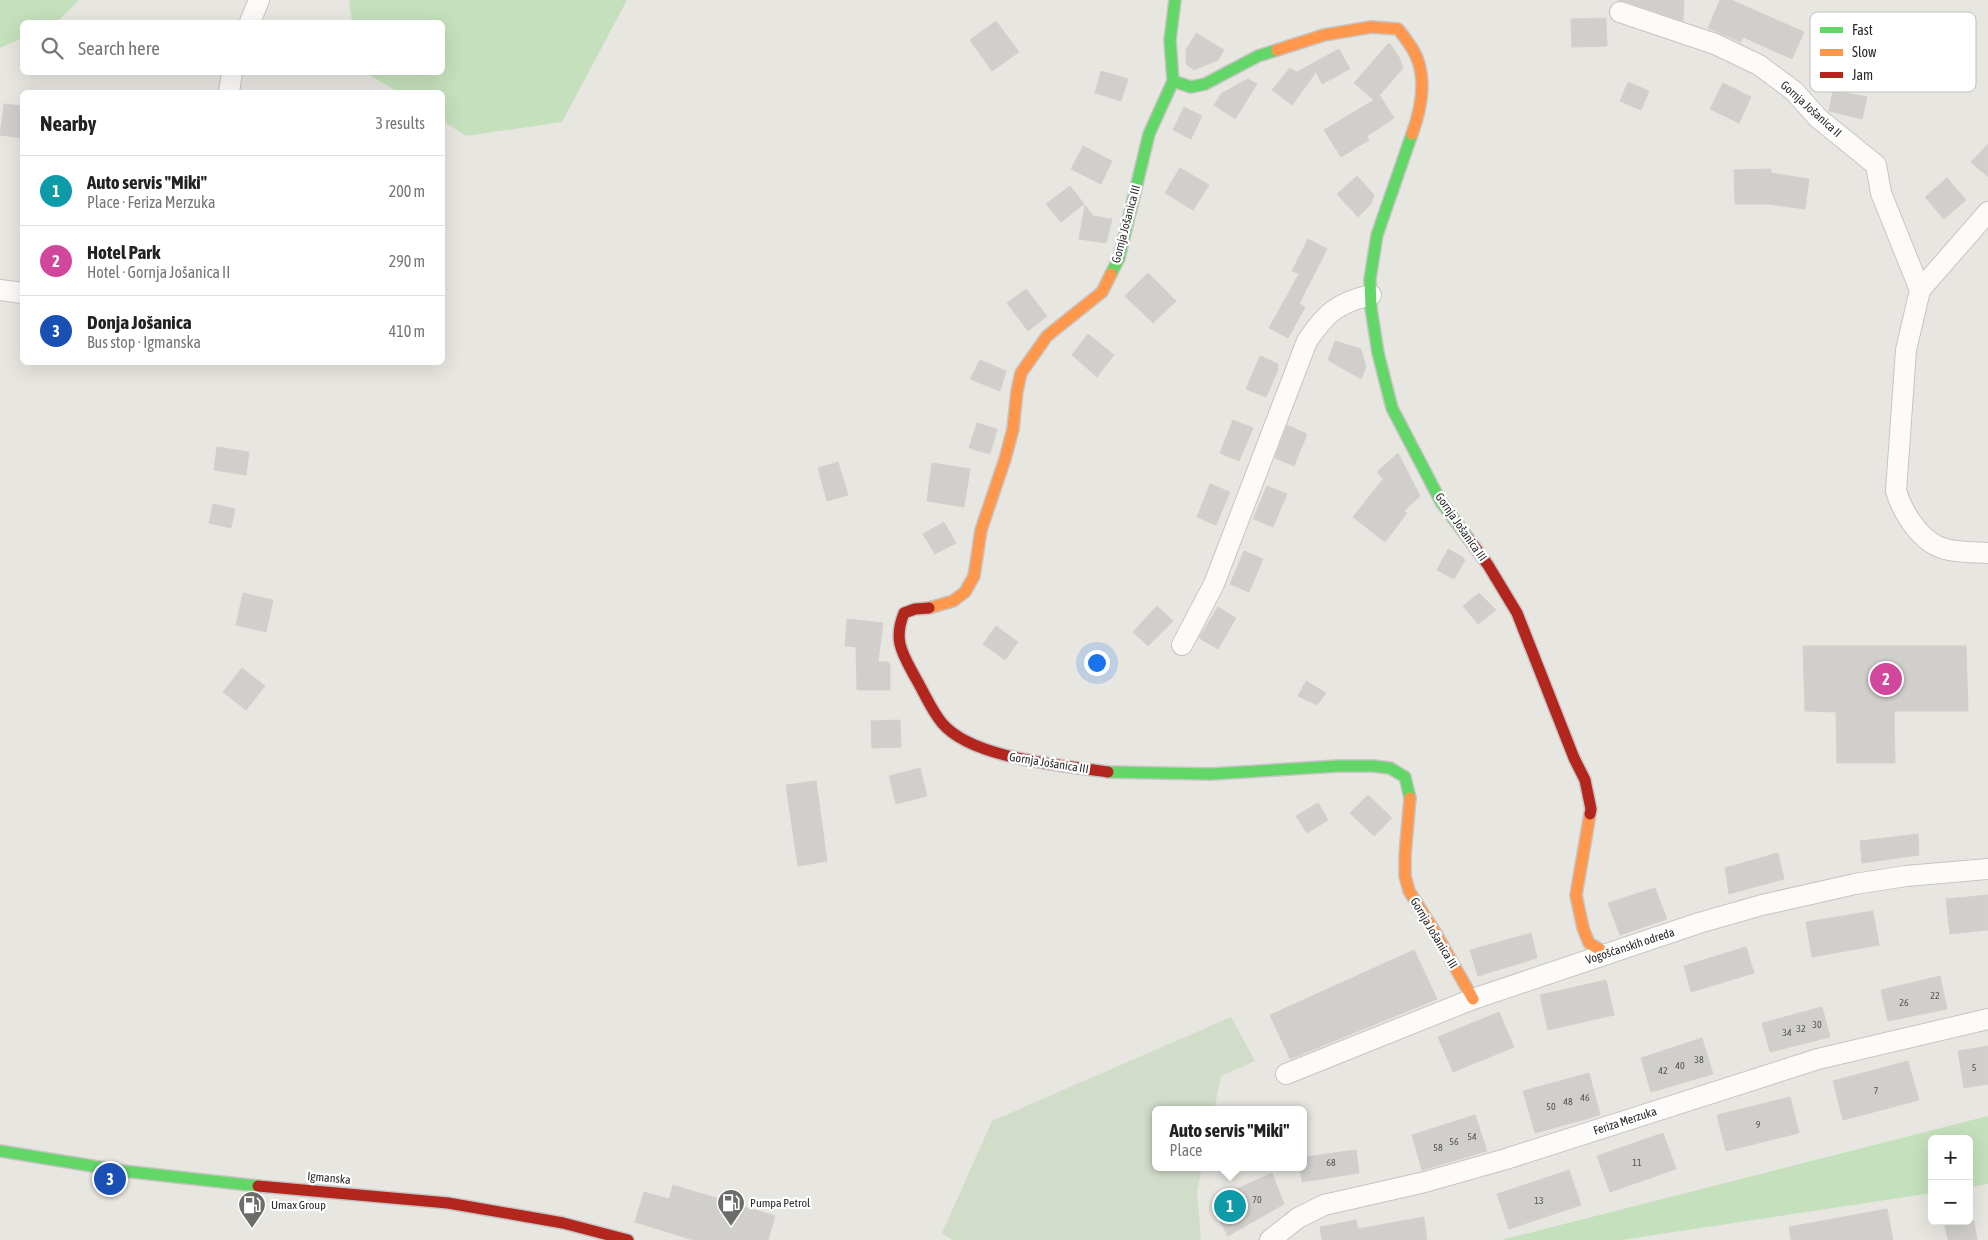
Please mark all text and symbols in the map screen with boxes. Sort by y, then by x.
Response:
legend [1810,12,1976,92]
search box [20,20,445,75]
text: Fast [1852,22,1873,38]
icon: search [38,34,66,62]
text: Search here [78,37,160,59]
text: Slow [1852,44,1877,60]
text: Jam [1852,67,1873,83]
street label: Gornja Jošanica II [1778,78,1844,140]
text: Nearby [40,111,96,135]
text: 3 results [375,114,425,132]
text: Auto servis "Miki" [87,171,207,193]
text: 1 [52,182,60,200]
text: 200 m [389,182,425,200]
street label: Gornja Jošanica III [1109,184,1143,264]
text: Place · Feriza Merzuka [87,193,215,211]
text: Hotel Park [87,241,160,263]
text: 2 [52,252,60,270]
text: 290 m [389,252,425,270]
text: Hotel · Gornja Jošanica II [87,263,230,281]
text: Donja Jošanica [87,311,192,333]
text: 3 [52,322,60,340]
text: 410 m [389,322,425,340]
text: Bus stop · Igmanska [87,333,201,351]
street label: Gornja Jošanica III [1432,490,1490,564]
your location [1084,650,1110,676]
pin: 2 [1870,660,1902,698]
street label: Gornja Jošanica III [1008,750,1090,776]
street label: Gornja Jošanica III [1407,895,1461,971]
street label: Vogošćanskih odreda [1584,925,1676,967]
house number: 22 [1930,990,1940,1001]
house number: 26 [1899,997,1909,1008]
house number: 30 [1812,1019,1822,1030]
house number: 32 [1796,1023,1806,1034]
house number: 34 [1782,1027,1792,1038]
house number: 38 [1694,1054,1704,1065]
house number: 40 [1675,1060,1685,1071]
house number: 5 [1972,1062,1977,1073]
house number: 42 [1658,1065,1668,1076]
house number: 7 [1874,1085,1879,1096]
house number: 46 [1580,1092,1590,1103]
house number: 48 [1563,1096,1573,1107]
house number: 50 [1546,1101,1556,1112]
street label: Feriza Merzuka [1591,1104,1659,1138]
popup [1152,1106,1307,1171]
text: Auto servis "Miki" [1170,1119,1289,1141]
house number: 9 [1756,1119,1761,1130]
house number: 54 [1467,1131,1477,1142]
map controls [1928,1135,1973,1225]
button: + [1928,1135,1973,1180]
house number: 56 [1449,1136,1459,1147]
text: Place [1170,1141,1202,1159]
house number: 58 [1433,1142,1443,1153]
house number: 68 [1326,1157,1336,1168]
house number: 11 [1632,1157,1642,1168]
pin: 3 [94,1160,126,1198]
street label: Igmanska [307,1169,351,1187]
button: − [1928,1180,1973,1225]
pin: 1 [1214,1187,1246,1225]
fuel station icon: Pumpa Petrol [716,1188,746,1227]
fuel station icon: Umax Group [237,1190,267,1229]
house number: 70 [1252,1194,1262,1205]
house number: 13 [1534,1195,1544,1206]
place label: Pumpa Petrol [750,1196,811,1210]
place label: Umax Group [271,1198,326,1212]

